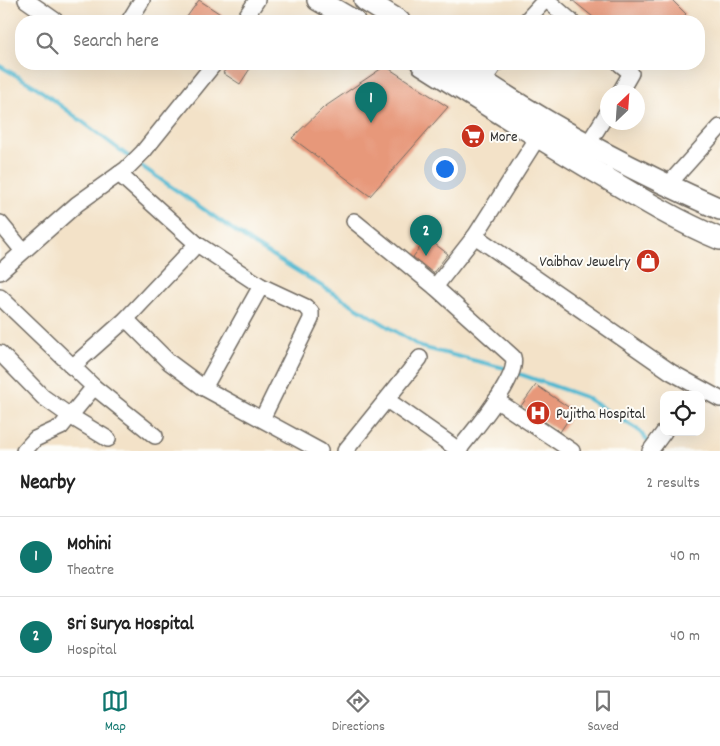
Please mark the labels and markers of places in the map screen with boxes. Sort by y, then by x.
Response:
pin: 1 [355,82,387,123]
supermarket icon: More [460,123,486,149]
place label: More [490,127,518,149]
pin: 2 [410,215,442,256]
shop icon: Vaibhav Jewelry [635,248,661,274]
place label: Vaibhav Jewelry [539,252,631,274]
hospital icon: Pujitha Hospital [525,400,551,426]
place label: Pujitha Hospital [556,404,646,426]

